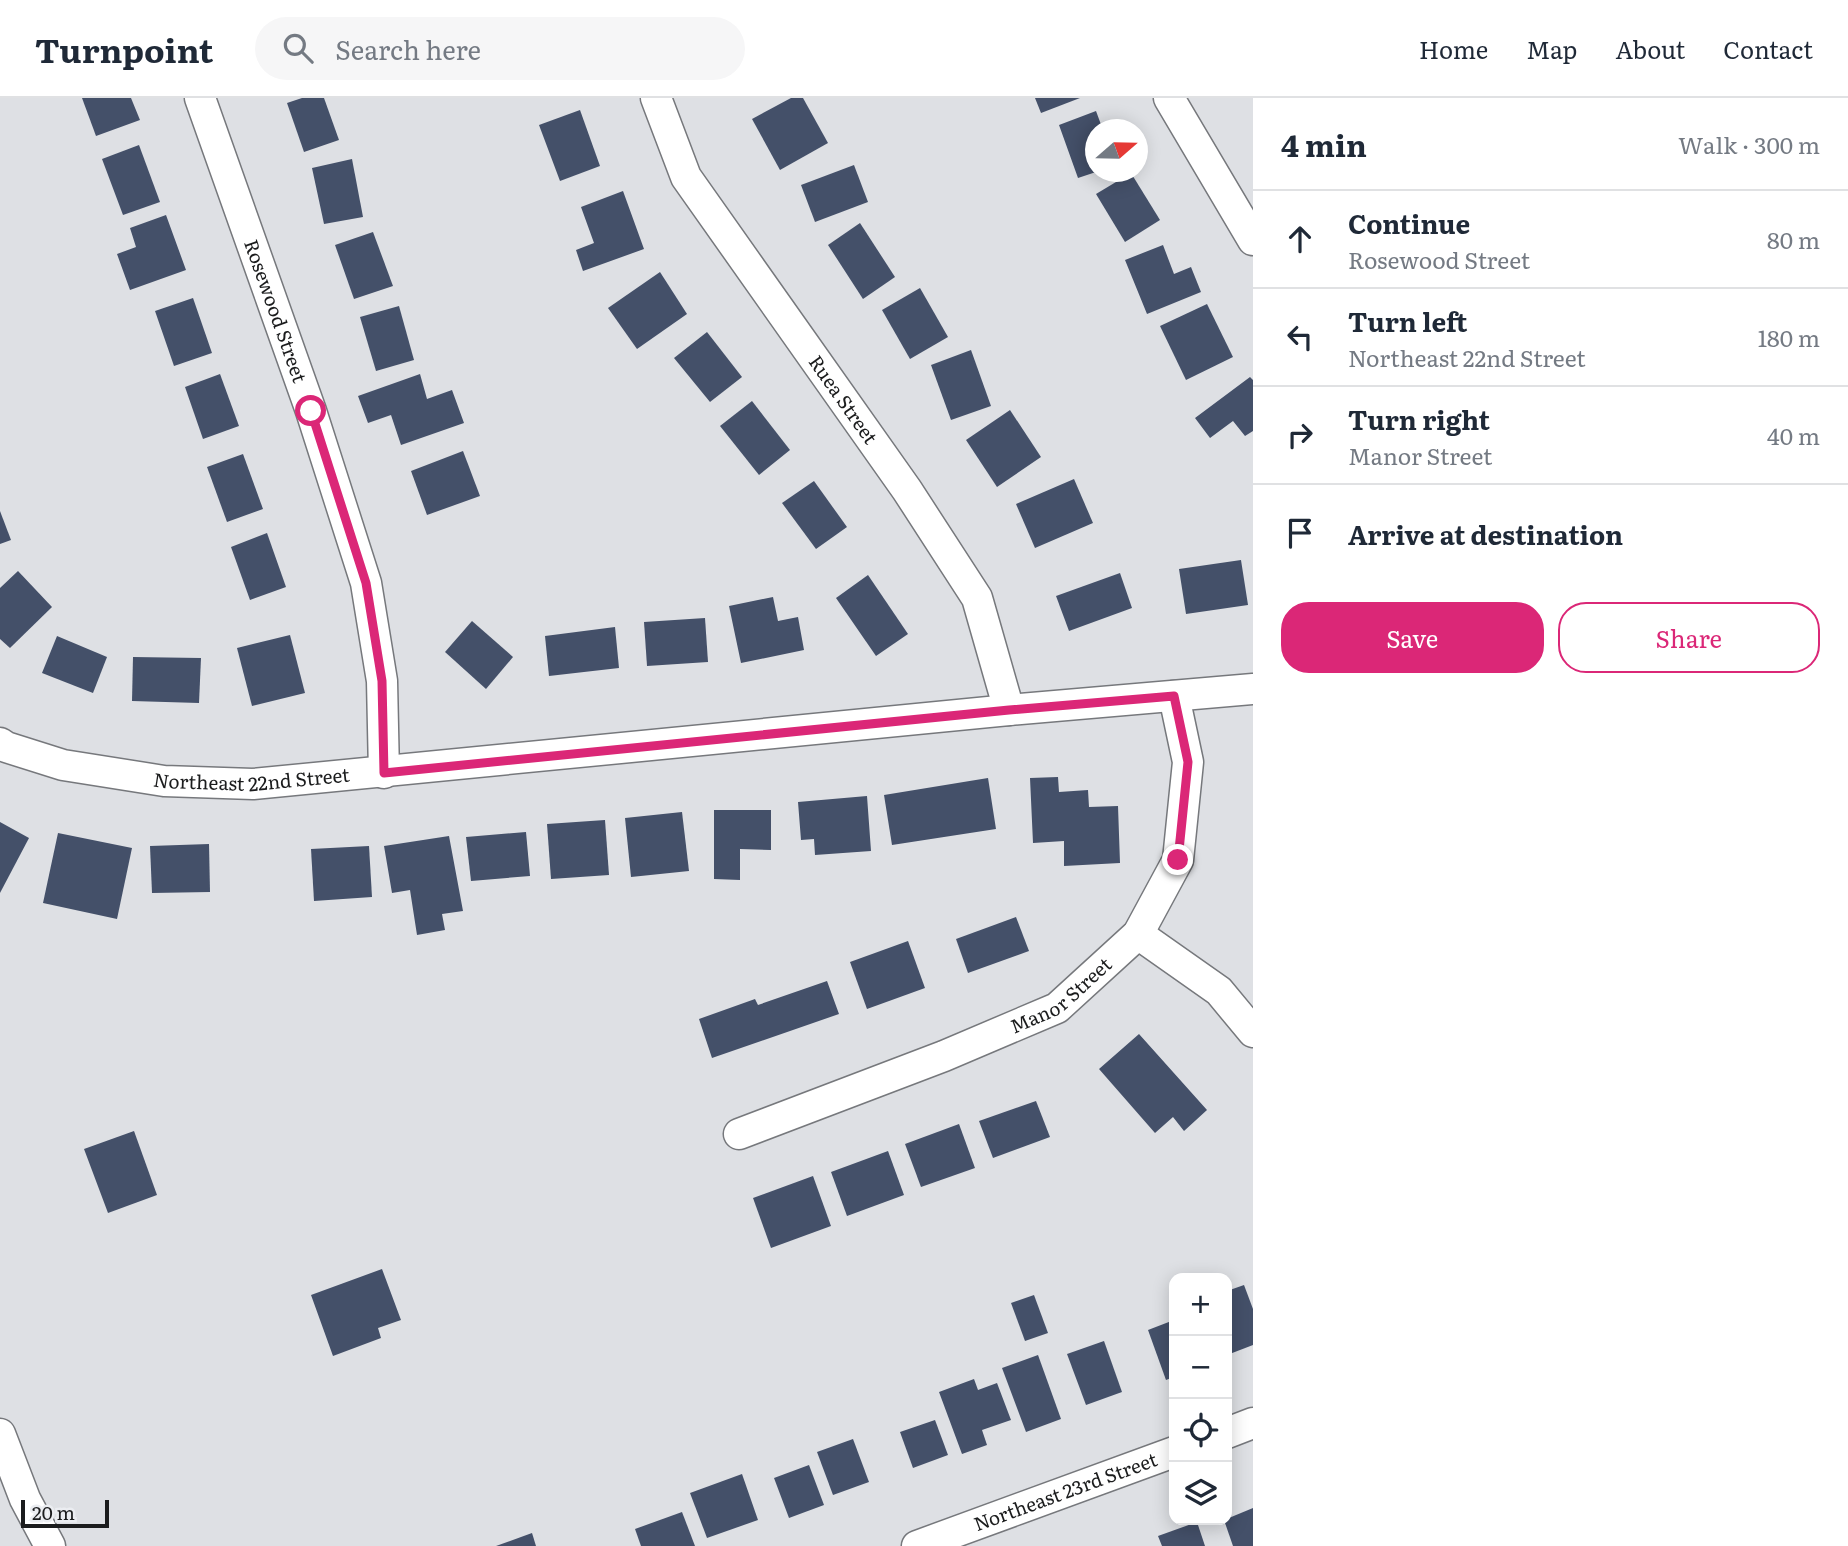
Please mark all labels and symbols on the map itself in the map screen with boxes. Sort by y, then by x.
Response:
north arrow [1085,119,1148,182]
street label: Rosewood Street [238,235,315,387]
street label: Ruea Street [803,349,885,450]
route start [295,395,326,426]
street label: Northeast 22nd Street [152,760,351,797]
route end [1162,844,1193,875]
street label: Manor Street [1005,950,1117,1039]
street label: Northeast 23rd Street [969,1444,1161,1537]
scale bar [21,1497,108,1529]

